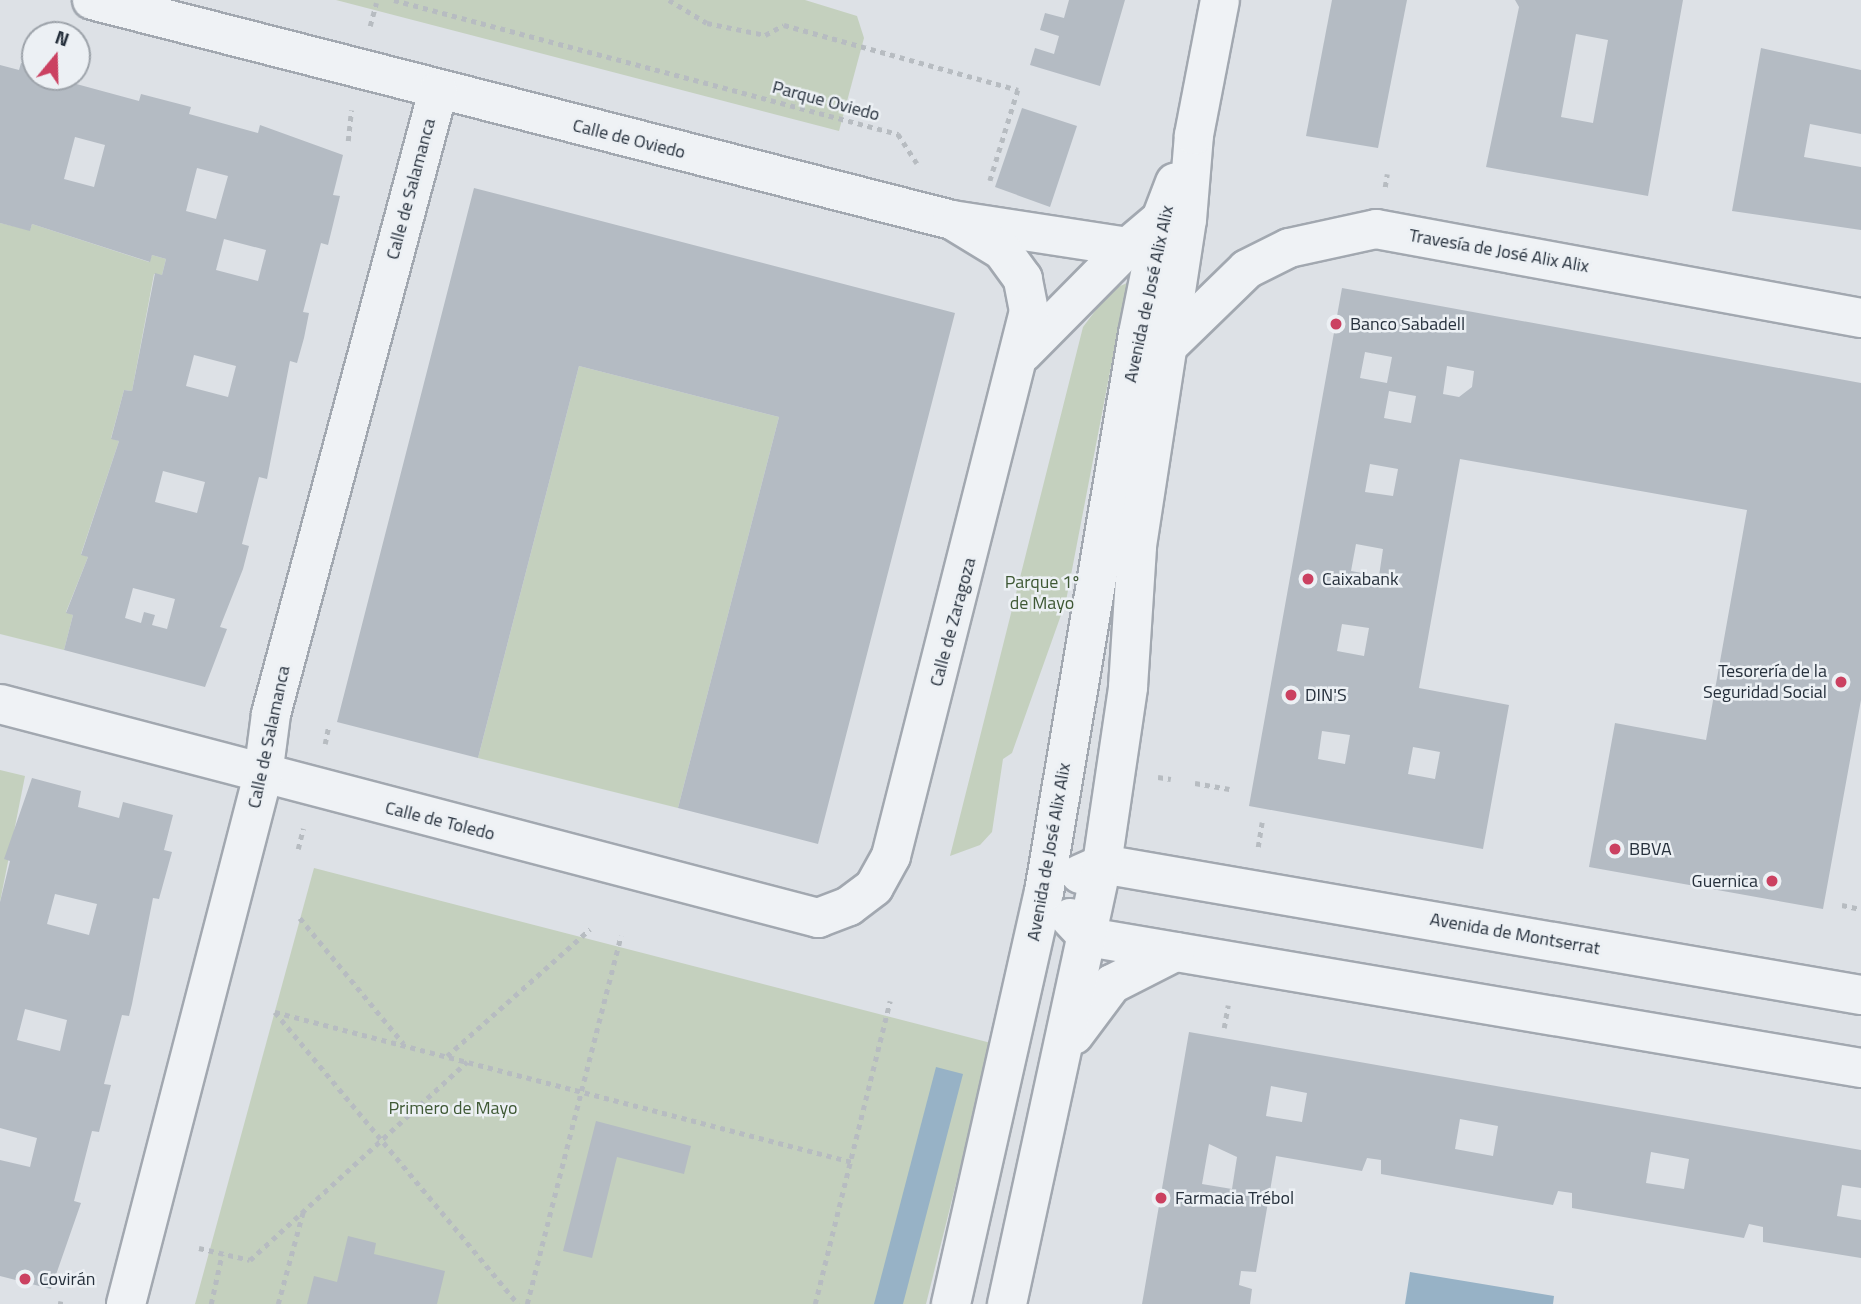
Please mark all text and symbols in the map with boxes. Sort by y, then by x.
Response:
north arrow [21,21,91,91]
text: N [51,22,73,53]
street label: Parque Oviedo [770,76,882,126]
street label: Calle de Oviedo [570,115,688,163]
street label: Calle de Salamanca [382,116,440,262]
street label: Avenida de José Alix Alix [1120,203,1178,385]
street label: Travesía de José Alix Alix [1407,225,1591,277]
place label: Banco Sabadell [1350,313,1465,335]
marker: Banco Sabadell [1328,316,1344,332]
street label: Calle de Zaragoza [925,555,981,689]
place label: Caixabank [1322,568,1399,590]
marker: Caixabank [1300,571,1316,587]
park label: Parque 1º de Mayo [1005,572,1079,614]
place label: Tesorería de la Seguridad Social [1703,661,1827,704]
street label: Calle de Salamanca [243,664,295,810]
marker: Tesorería de la Seguridad Social [1833,674,1849,690]
place label: DIN'S [1305,684,1347,706]
marker: DIN'S [1283,687,1299,703]
street label: Avenida de José Alix Alix [1023,761,1075,943]
street label: Calle de Toledo [383,797,497,845]
place label: BBVA [1629,838,1672,860]
marker: BBVA [1607,841,1623,857]
place label: Guernica [1692,870,1758,892]
marker: Guernica [1764,873,1780,889]
street label: Avenida de Montserrat [1428,908,1602,960]
park label: Primero de Mayo [388,1097,518,1119]
place label: Farmacia Trébol [1175,1187,1294,1209]
marker: Farmacia Trébol [1153,1190,1169,1206]
place label: Covirán [39,1268,95,1290]
marker: Covirán [17,1271,33,1287]

